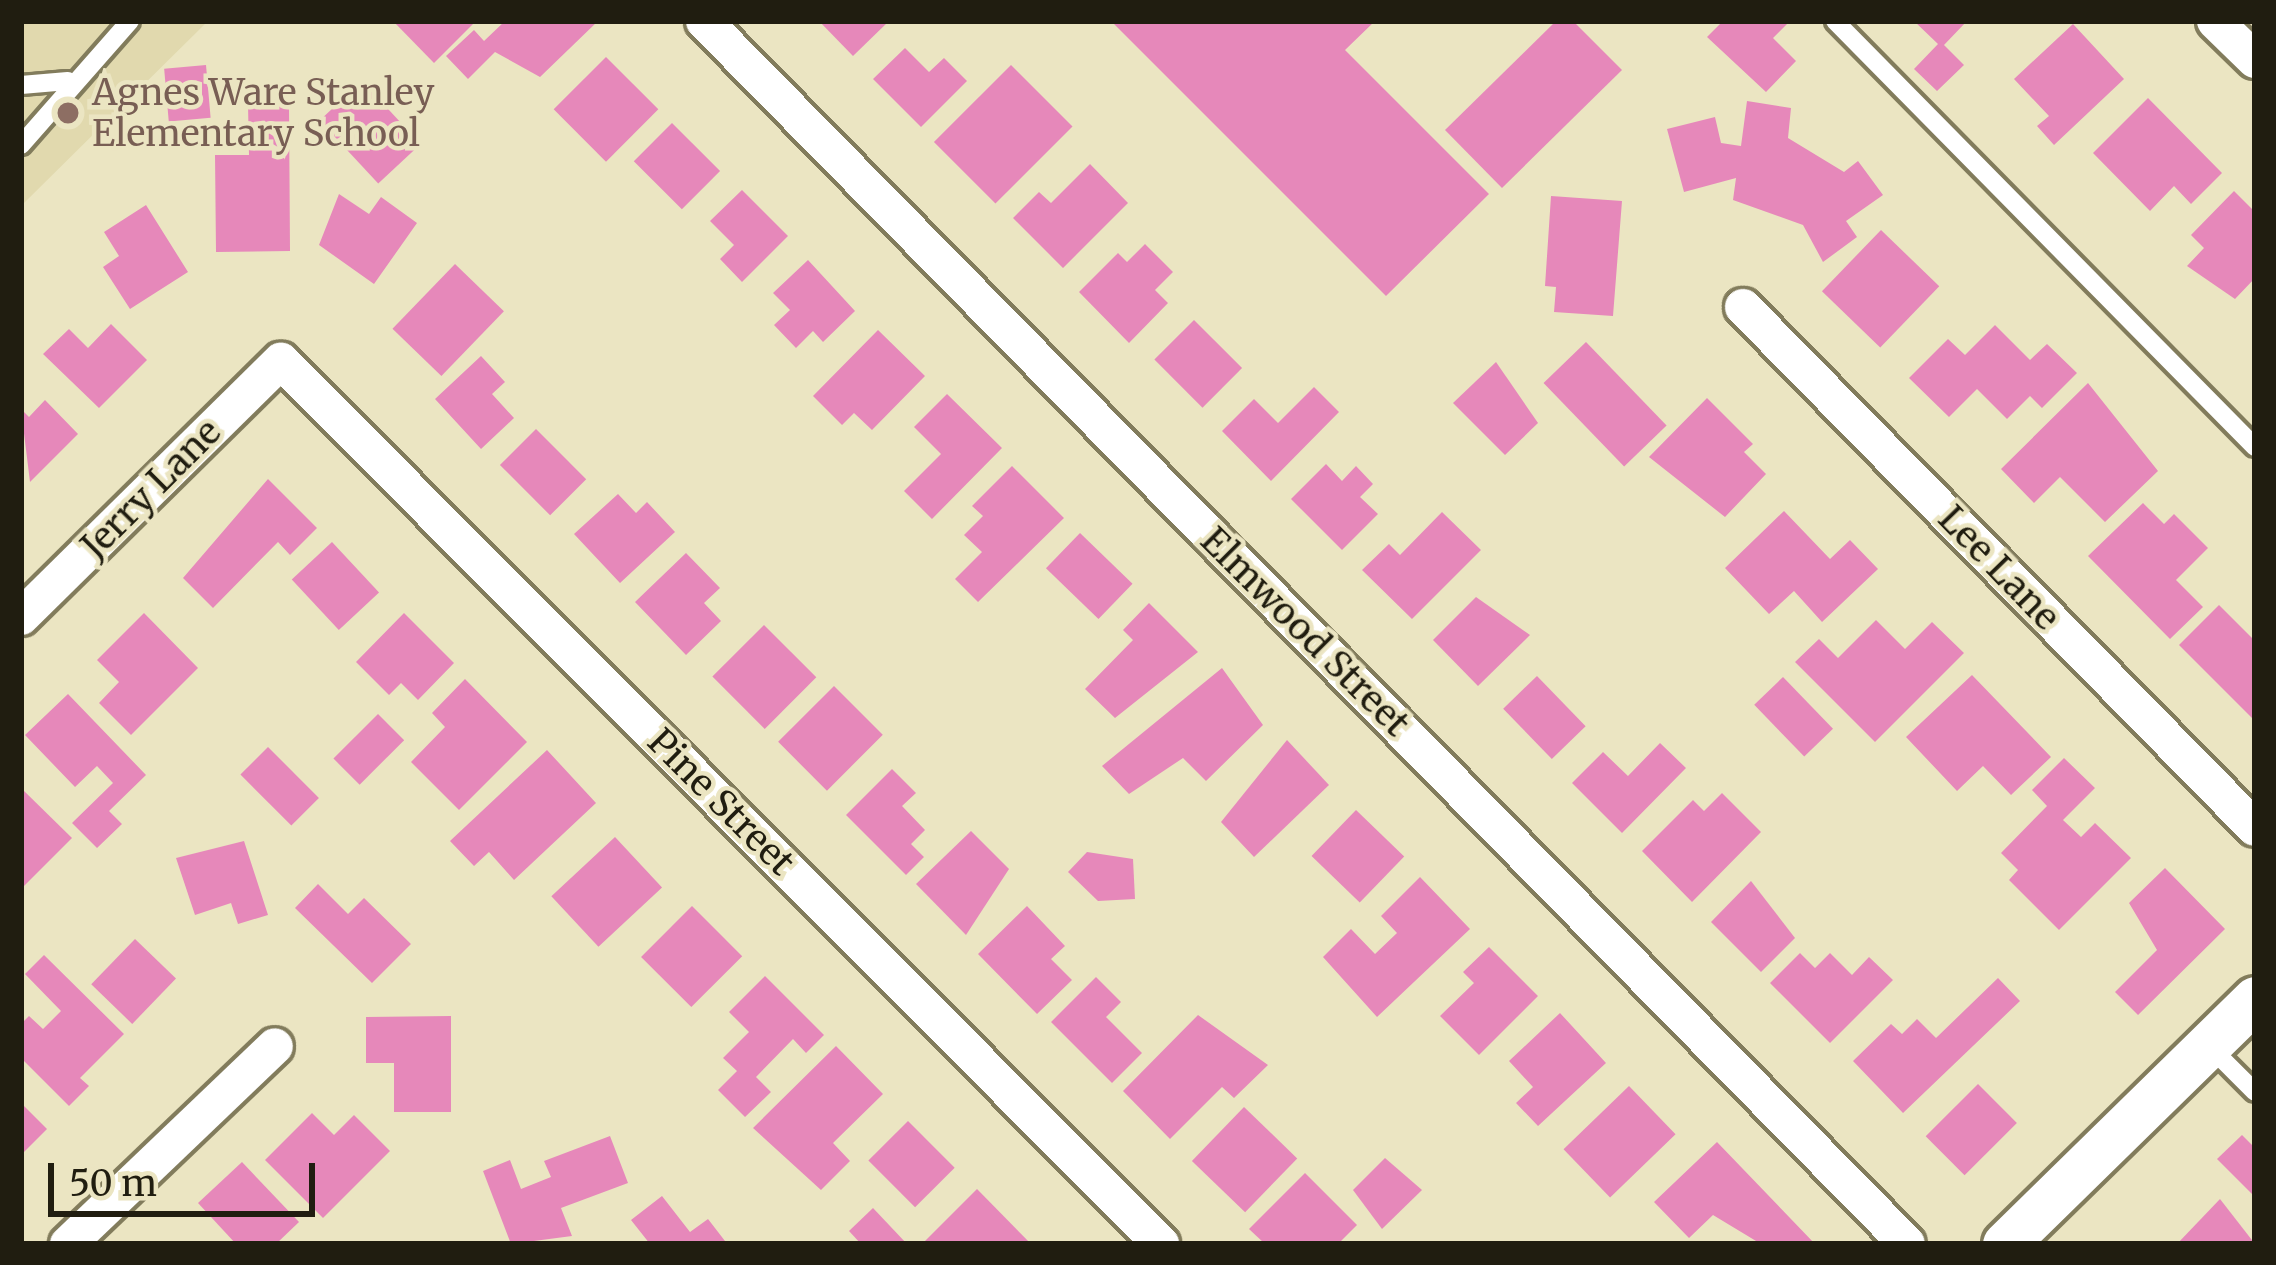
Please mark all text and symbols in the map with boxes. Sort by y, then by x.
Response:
place label: Agnes Ware Stanley Elementary School [92,70,435,155]
marker: Agnes Ware Stanley Elementary School [55,100,81,126]
street label: Jerry Lane [72,410,230,568]
street label: Lee Lane [1930,497,2068,639]
street label: Elmwood Street [1192,519,1418,745]
street label: Pine Street [639,720,803,884]
scale bar [54,1139,321,1213]
text: 50 m [69,1161,157,1206]

